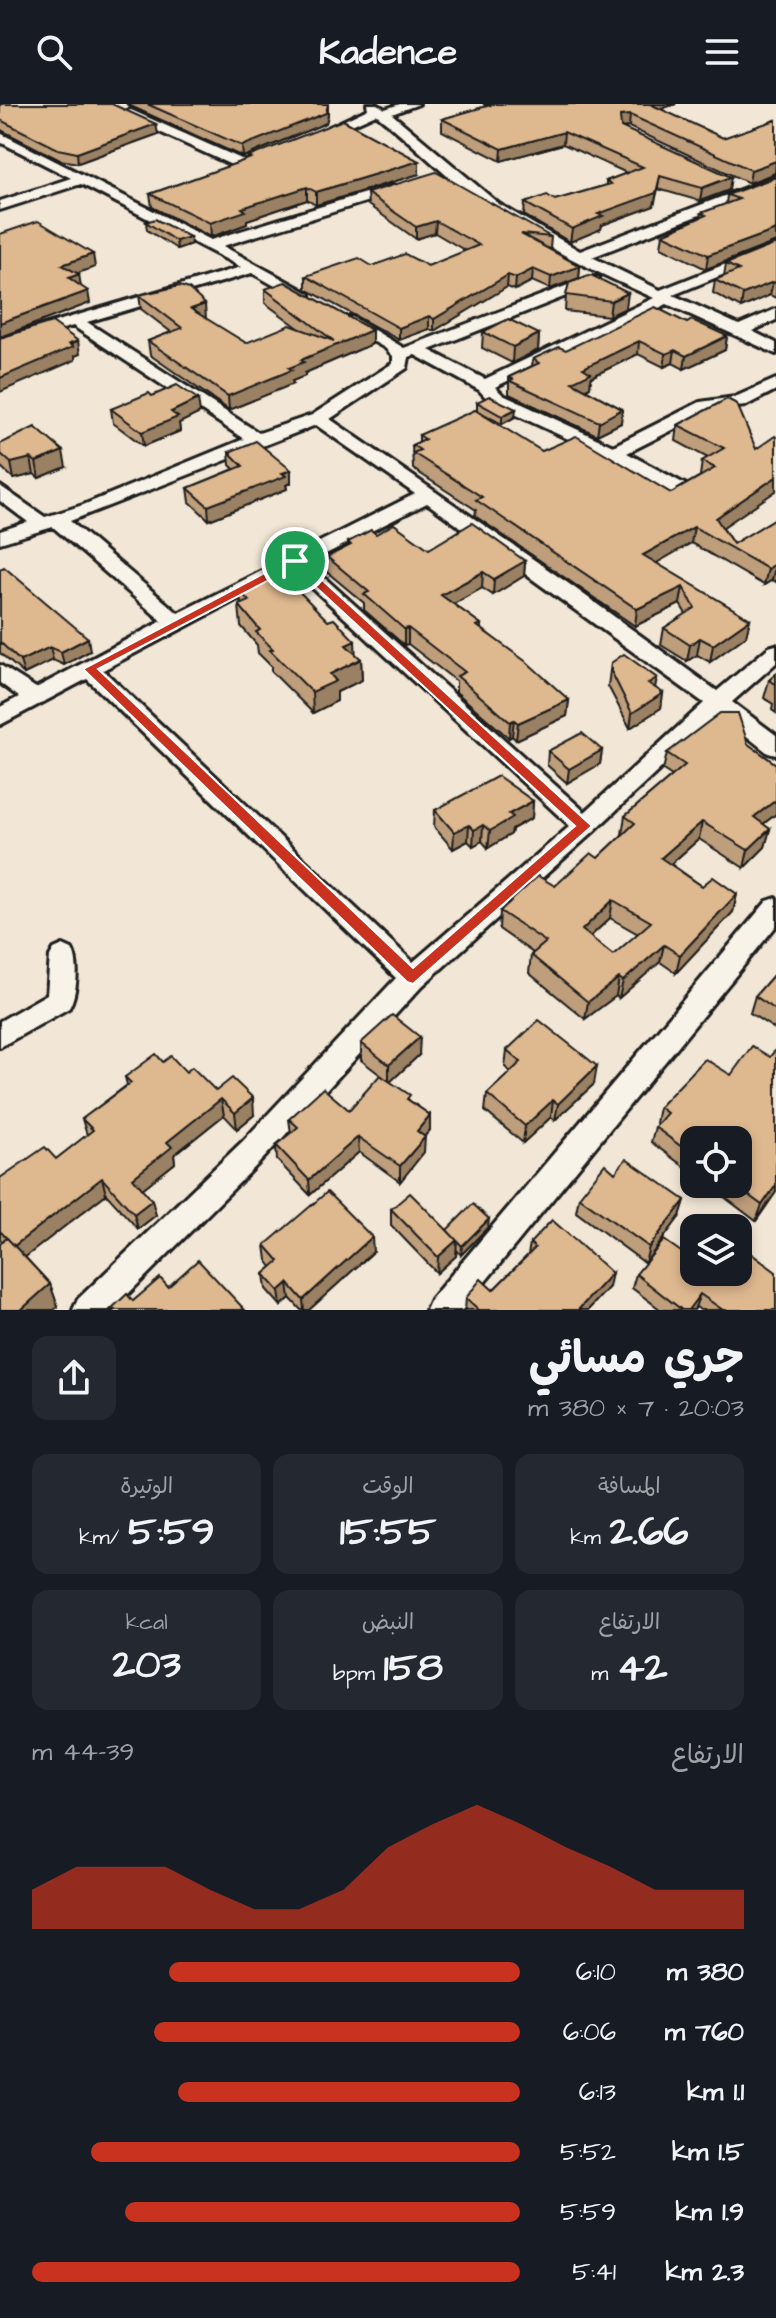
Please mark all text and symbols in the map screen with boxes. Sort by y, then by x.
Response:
text: Kadence [319,27,457,78]
icon: search [32,30,76,74]
icon: menu [700,30,744,74]
pin [261,527,329,595]
icon: arrive [273,539,317,583]
map controls [680,1126,752,1286]
button: locate [680,1126,752,1198]
button: layers [680,1214,752,1286]
text: جري مسائي [529,1329,744,1390]
button: share [32,1336,116,1420]
text: 20:03 · 7 × 380 m [528,1390,744,1426]
text: الوتيرة [120,1471,173,1502]
text: الوقت [362,1471,414,1502]
text: المسافة [598,1471,661,1502]
text: 5:59 [128,1505,214,1560]
text: 15:55 [340,1505,436,1560]
text: 2.66 [610,1505,688,1560]
text: /km [79,1522,128,1553]
text: km [570,1522,610,1553]
text: kcal [126,1607,168,1638]
text: النبض [362,1607,414,1638]
text: الارتفاع [598,1607,660,1638]
text: 203 [112,1638,181,1693]
text: 158 [384,1641,443,1696]
text: 42 [617,1641,667,1696]
text: bpm [333,1658,384,1689]
text: m [591,1658,617,1689]
text: 39–44 m [32,1734,134,1770]
text: الارتفاع [671,1737,744,1773]
text: 6:10 [576,1954,616,1990]
text: 380 m [667,1954,744,1990]
text: 6:06 [563,2014,616,2050]
text: 760 m [665,2014,744,2050]
text: 6:13 [579,2074,616,2110]
text: 1.1 km [687,2074,744,2110]
text: 5:52 [560,2134,616,2170]
text: 1.5 km [672,2134,744,2170]
text: 5:59 [560,2194,616,2230]
text: 1.9 km [676,2194,744,2230]
text: 5:41 [572,2254,616,2290]
text: 2.3 km [666,2254,744,2290]

